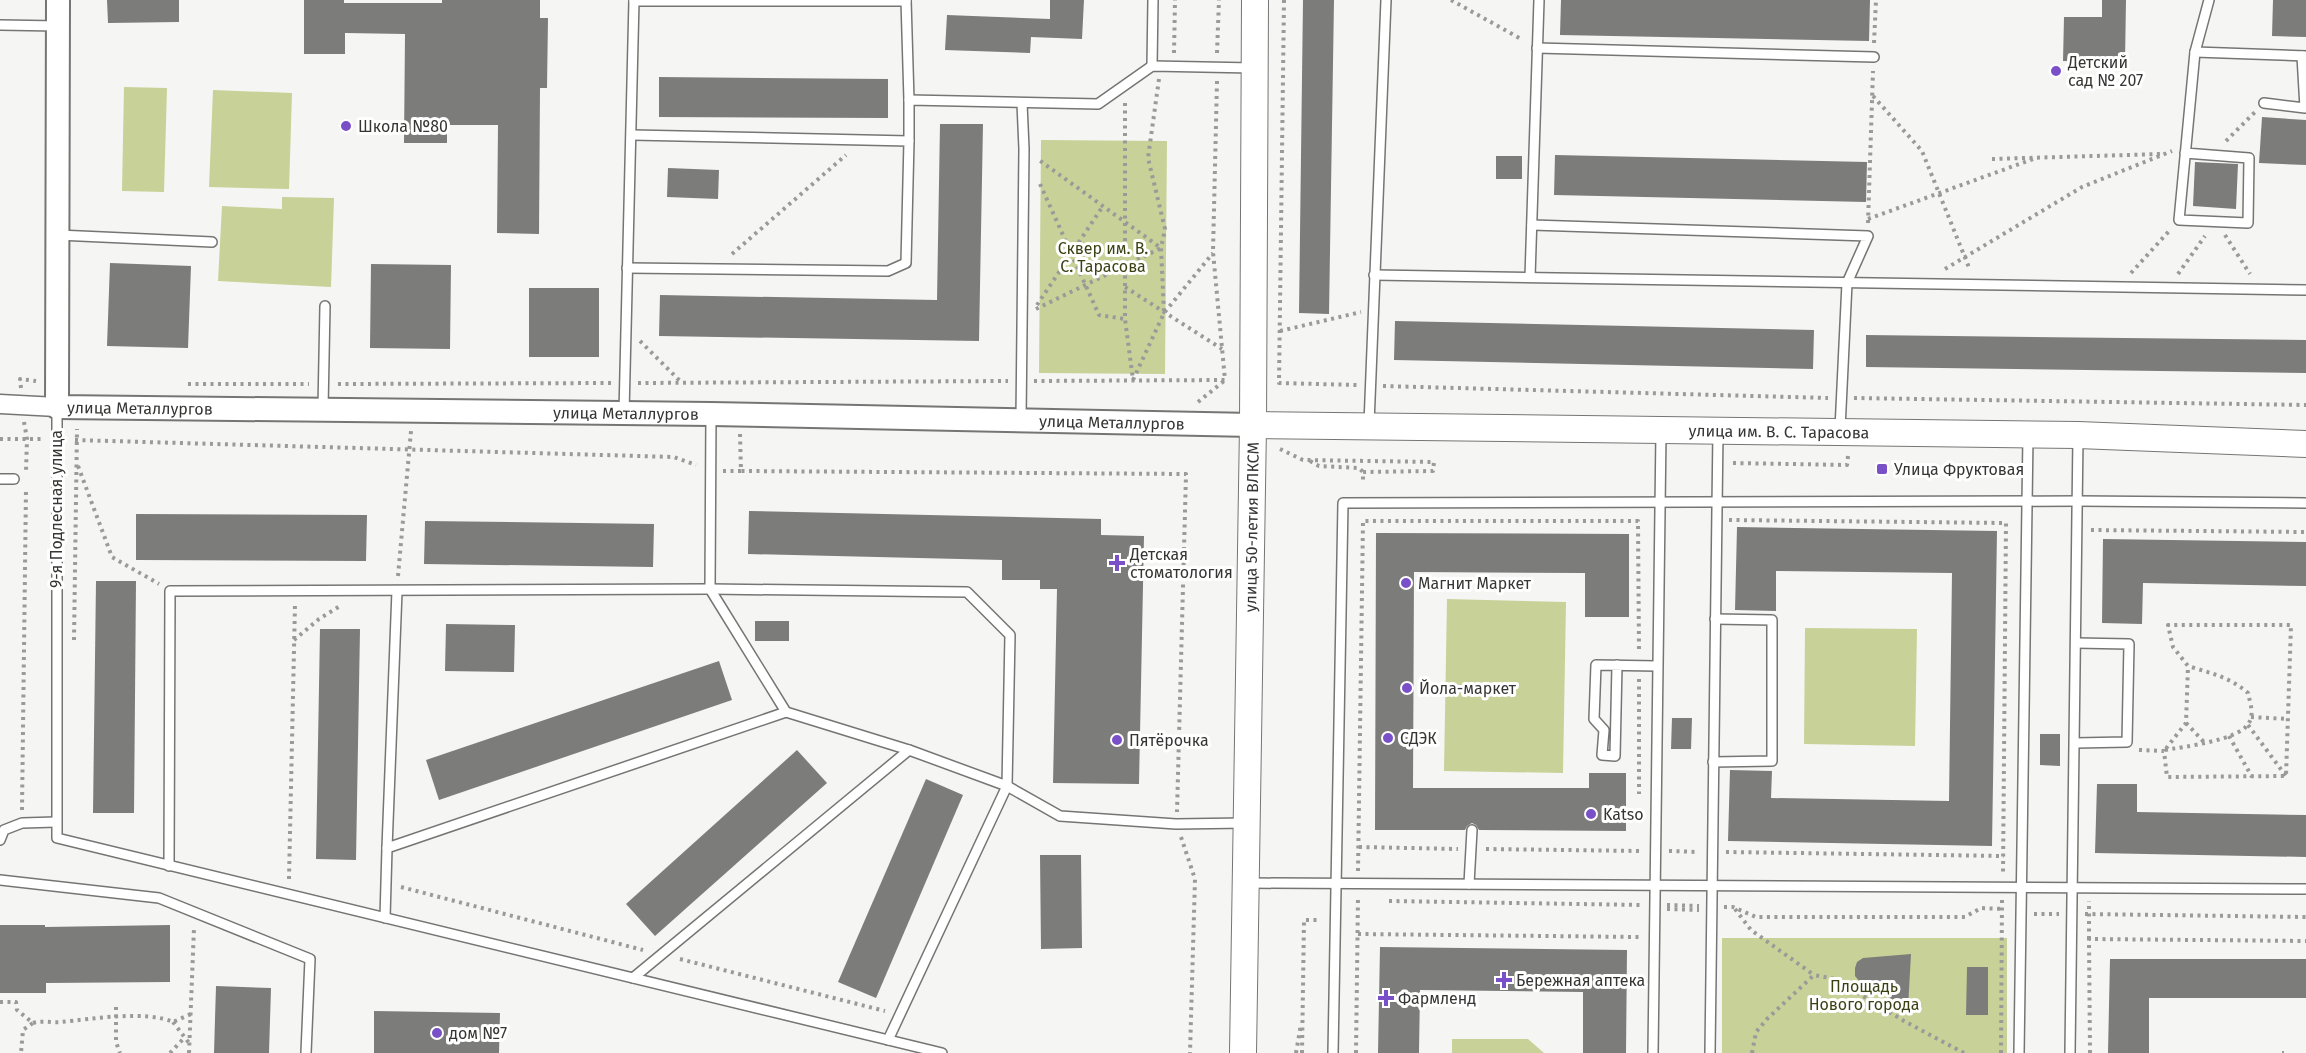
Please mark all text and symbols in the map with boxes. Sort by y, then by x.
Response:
place label: Детский сад № 207 [2067,53,2143,90]
marker: Детский сад № 207 [2049,64,2063,78]
place label: Школа №80 [358,117,448,136]
marker: Школа №80 [339,119,353,133]
park label: Сквер им. В. С. Тарасова [1058,239,1148,276]
street label: улица Металлургов [67,398,213,418]
street label: улица Металлургов [553,403,699,423]
street label: улица Металлургов [1039,411,1185,433]
street label: улица им. В. С. Тарасова [1688,421,1869,442]
street label: 9-я Подлесная улица [47,430,66,588]
street label: улица 50-летия ВЛКСМ [1241,442,1262,612]
place label: Улица Фруктовая [1894,460,2024,479]
marker: Улица Фруктовая [1875,462,1889,476]
place label: Детская стоматология [1129,545,1233,582]
marker: Детская стоматология [1108,554,1126,572]
place label: Магнит Маркет [1418,574,1532,593]
marker: Магнит Маркет [1399,576,1413,590]
place label: Йола-маркет [1419,679,1517,698]
marker: Йола-маркет [1400,681,1414,695]
place label: СДЭК [1400,729,1437,748]
place label: Пятёрочка [1129,731,1209,750]
marker: СДЭК [1381,731,1395,745]
marker: Пятёрочка [1110,733,1124,747]
place label: Katso [1603,805,1644,824]
marker: Katso [1584,807,1598,821]
place label: Бережная аптека [1516,971,1645,990]
marker: Бережная аптека [1497,973,1511,987]
park label: Площадь Нового города [1809,977,1919,1014]
place label: Фармленд [1398,989,1476,1008]
marker: Фармленд [1379,991,1393,1005]
place label: дом №7 [449,1024,507,1043]
marker: дом №7 [430,1026,444,1040]

